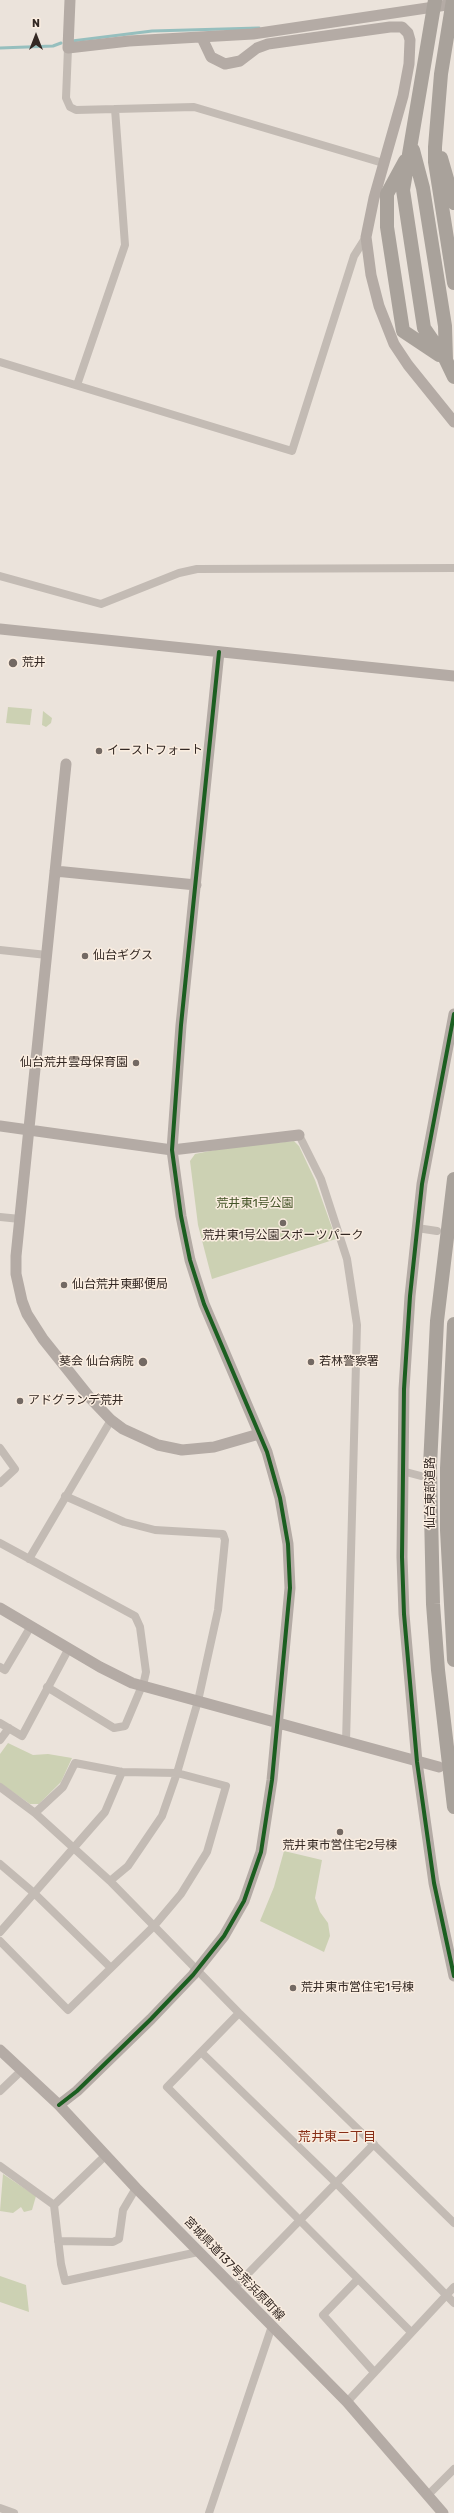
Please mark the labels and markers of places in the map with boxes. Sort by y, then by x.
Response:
place label: 荒井 [22,656,46,670]
marker: 荒井 [7,657,19,669]
place label: イーストフォート [107,744,203,758]
marker: イーストフォート [94,746,104,756]
place label: 仙台ギグス [93,949,153,963]
marker: 仙台ギグス [80,951,90,961]
place label: 仙台荒井雲母保育園 [20,1056,128,1070]
marker: 仙台荒井雲母保育園 [131,1058,141,1068]
marker: 荒井東1号公園スポーツパーク [278,1218,288,1228]
place label: 荒井東1号公園スポーツパーク [202,1229,364,1243]
place label: 仙台荒井東郵便局 [72,1278,168,1292]
marker: 仙台荒井東郵便局 [59,1280,69,1290]
place label: 葵会 仙台病院 [59,1355,134,1369]
place label: 若林警察署 [319,1355,379,1369]
marker: 葵会 仙台病院 [137,1356,149,1368]
marker: 若林警察署 [306,1357,316,1367]
place label: アドグランデ荒井 [28,1394,124,1408]
marker: アドグランデ荒井 [15,1396,25,1406]
marker: 荒井東市営住宅2号棟 [335,1827,345,1837]
place label: 荒井東市営住宅2号棟 [282,1839,398,1853]
place label: 荒井東市営住宅1号棟 [301,1981,414,1995]
marker: 荒井東市営住宅1号棟 [288,1983,298,1993]

